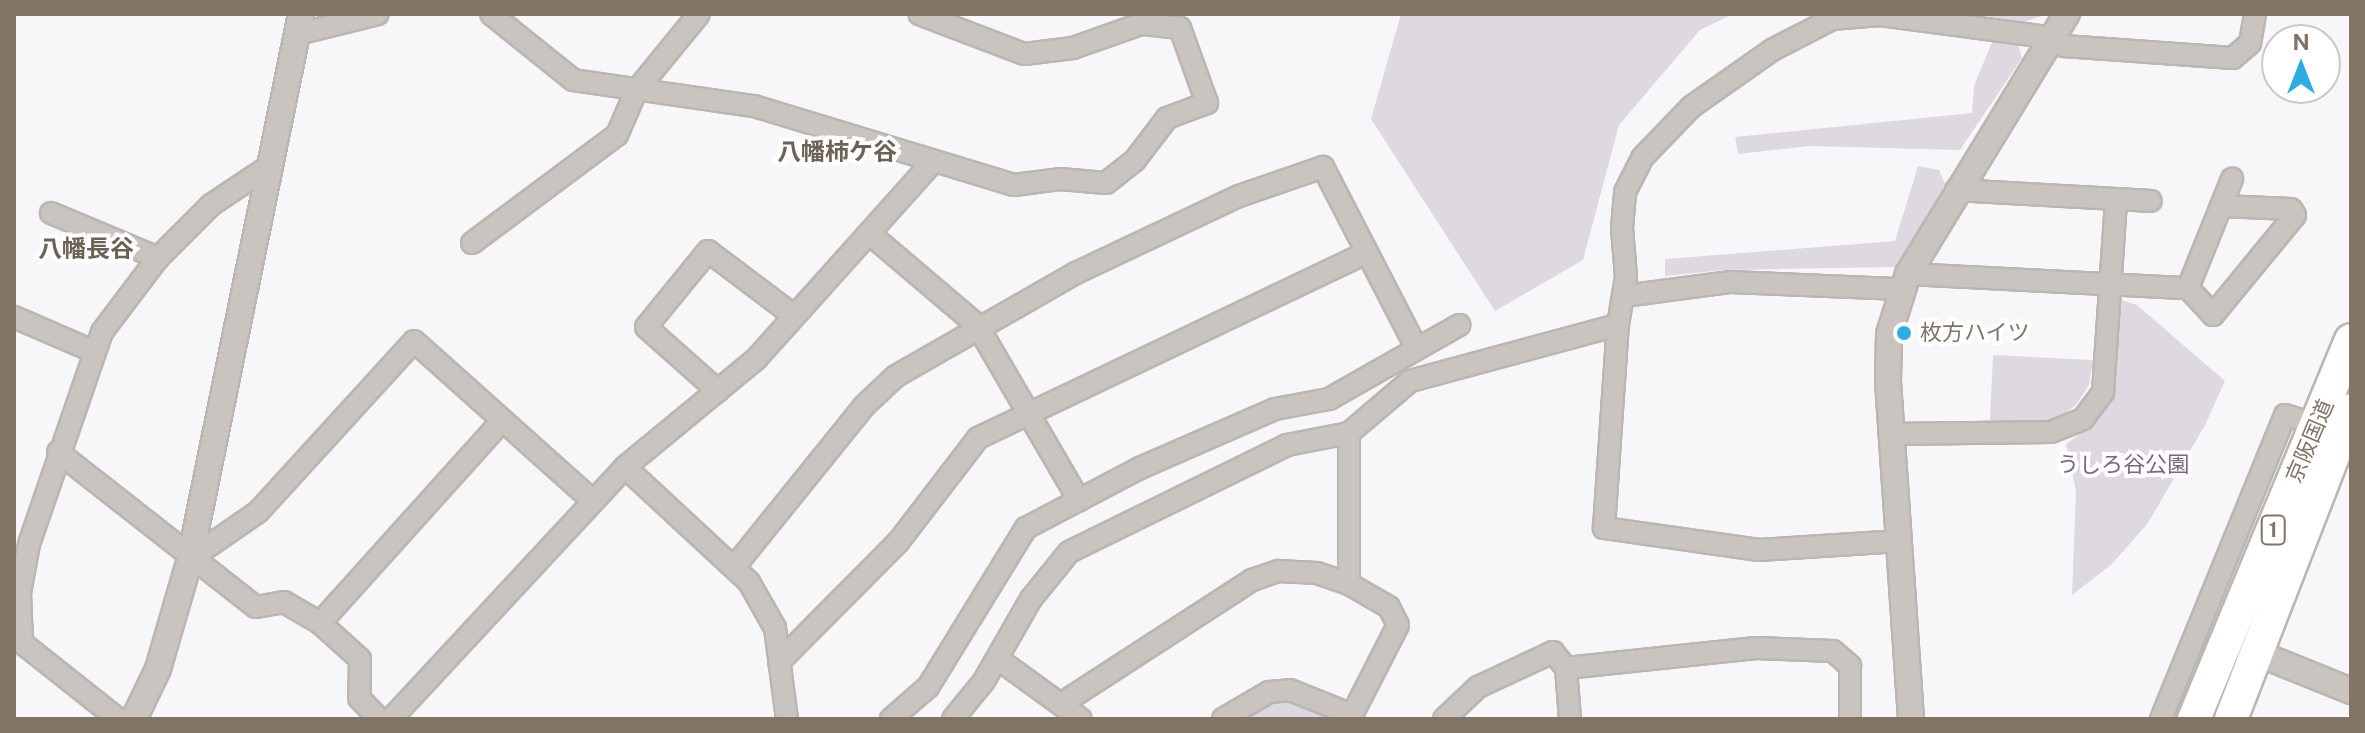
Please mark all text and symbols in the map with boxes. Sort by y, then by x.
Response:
north arrow [2261,24,2341,104]
text: N [2292,29,2310,55]
district label: 八幡柿ケ谷 [777,138,897,166]
district label: 八幡長谷 [38,235,134,263]
place label: 枚方ハイツ [1920,320,2030,346]
marker: 枚方ハイツ [1895,324,1913,342]
street label: 京阪国道 [2281,395,2339,487]
park label: うしろ谷公園 [2057,452,2189,478]
road number: 1 [2259,514,2287,546]

